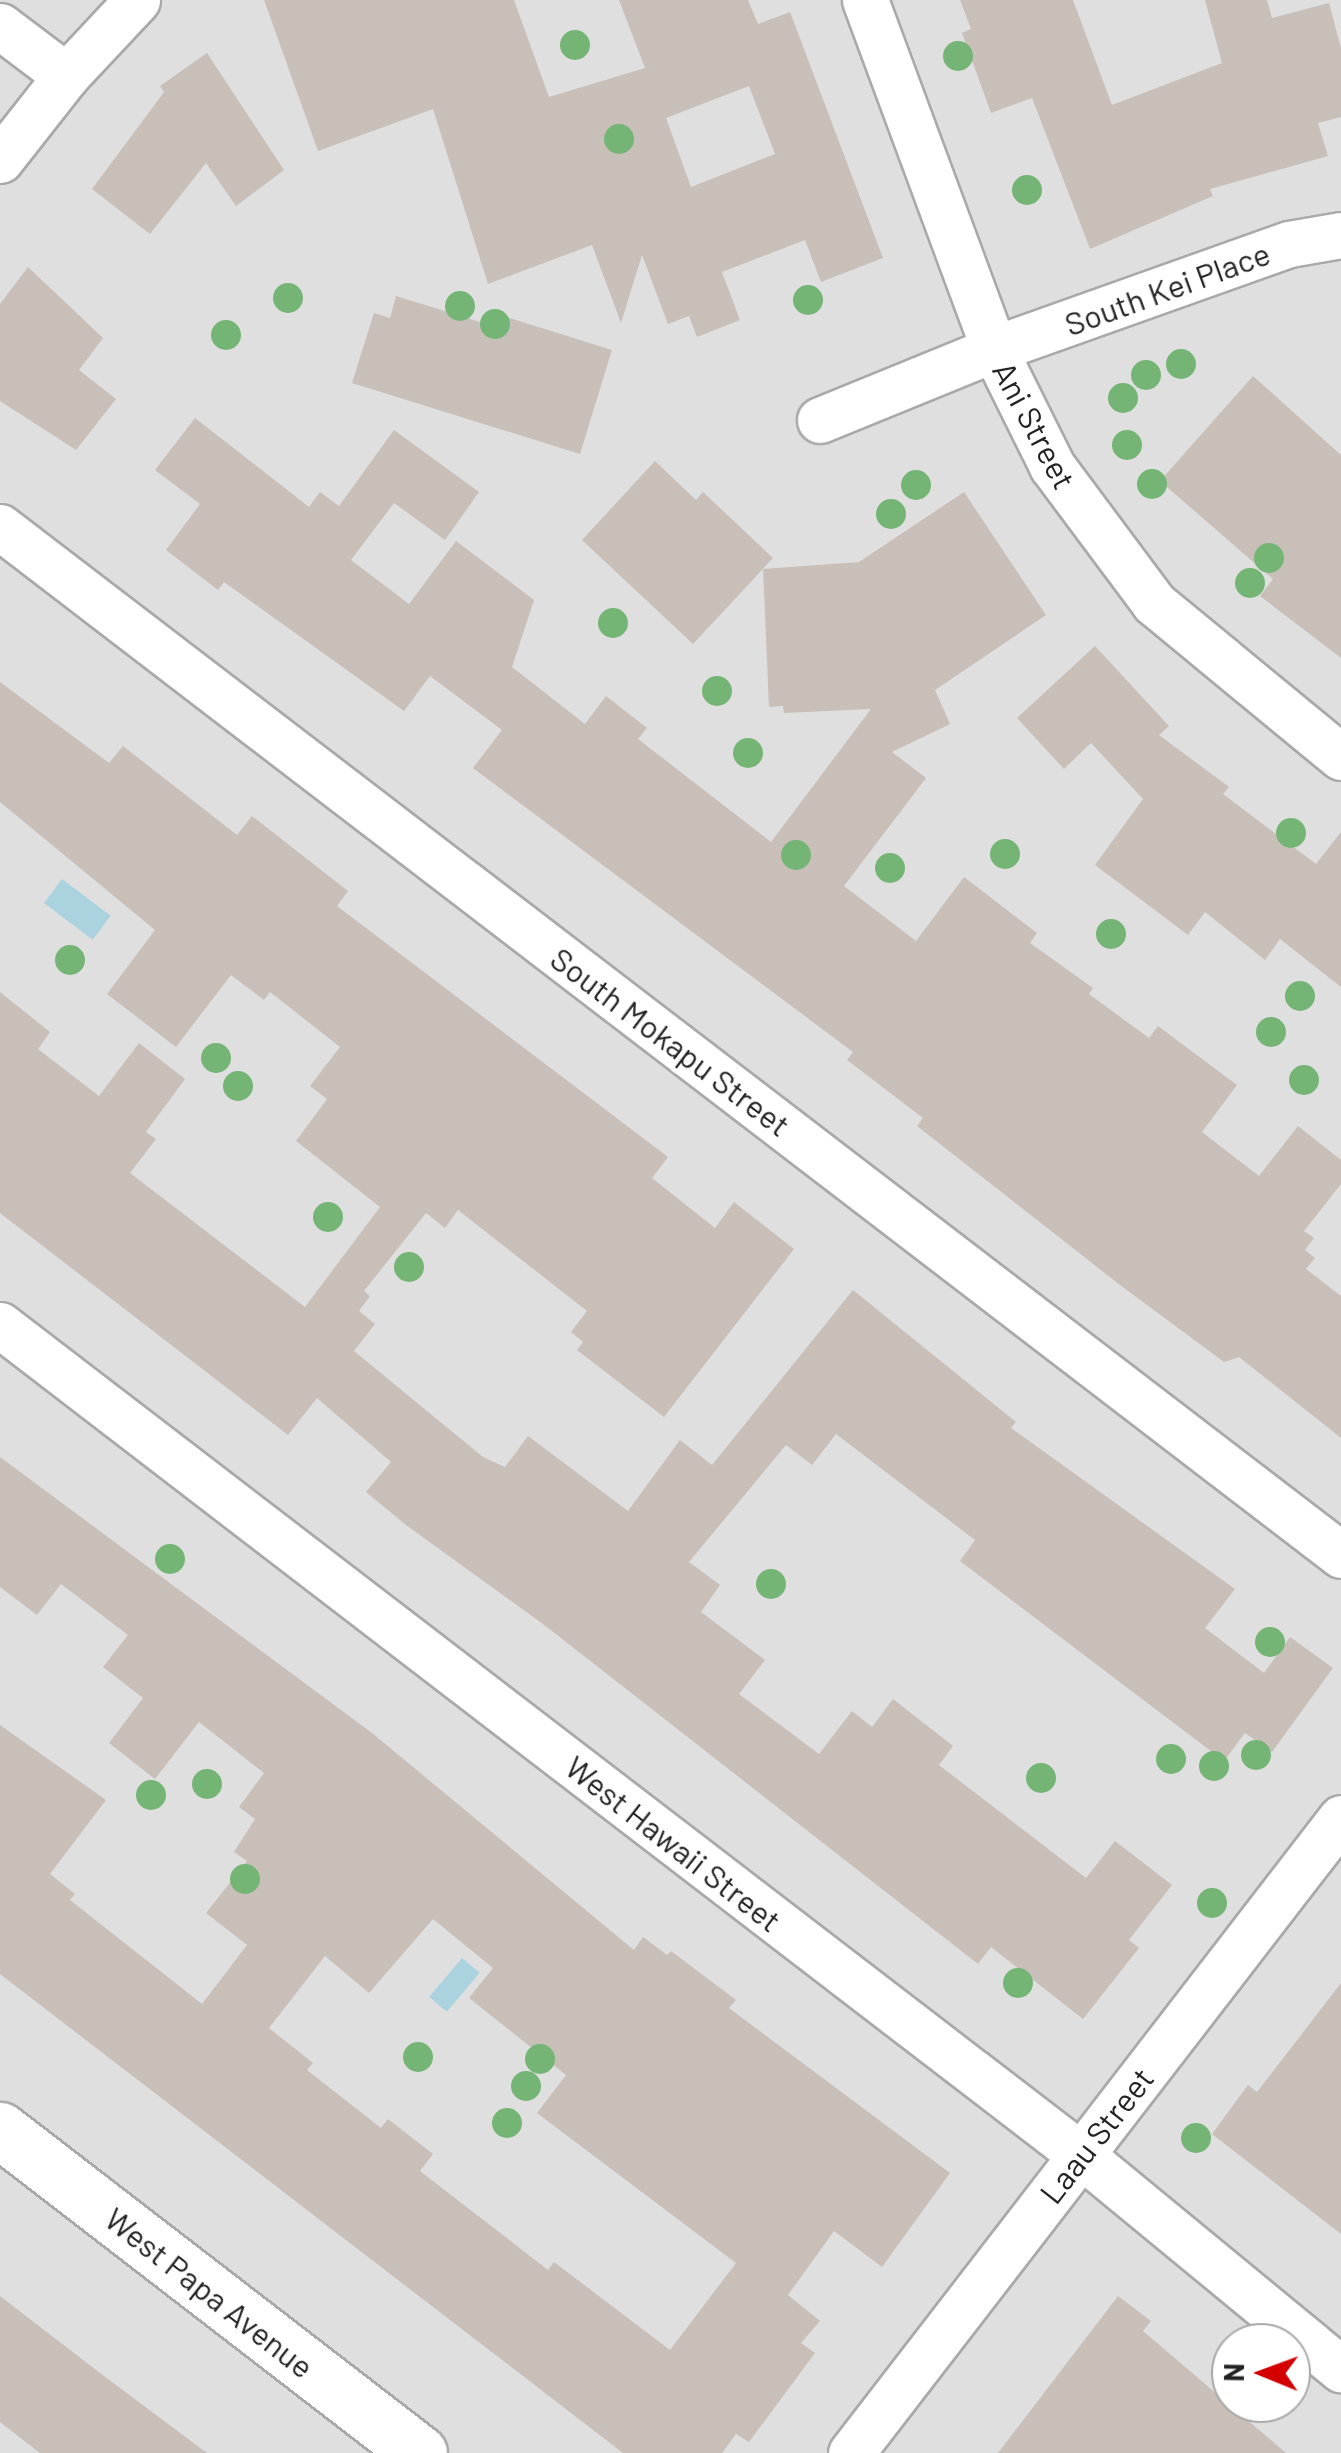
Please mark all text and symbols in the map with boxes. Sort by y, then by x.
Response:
street label: South Kei Place [1059,233,1275,343]
street label: Ani Street [986,355,1084,495]
street label: South Mokapu Street [544,939,798,1143]
street label: West Hawaii Street [559,1747,789,1939]
street label: Laau Street [1031,2059,1161,2211]
street label: West Papa Avenue [98,2199,322,2385]
north arrow [1211,2323,1311,2423]
text: N [1216,2363,1250,2382]

